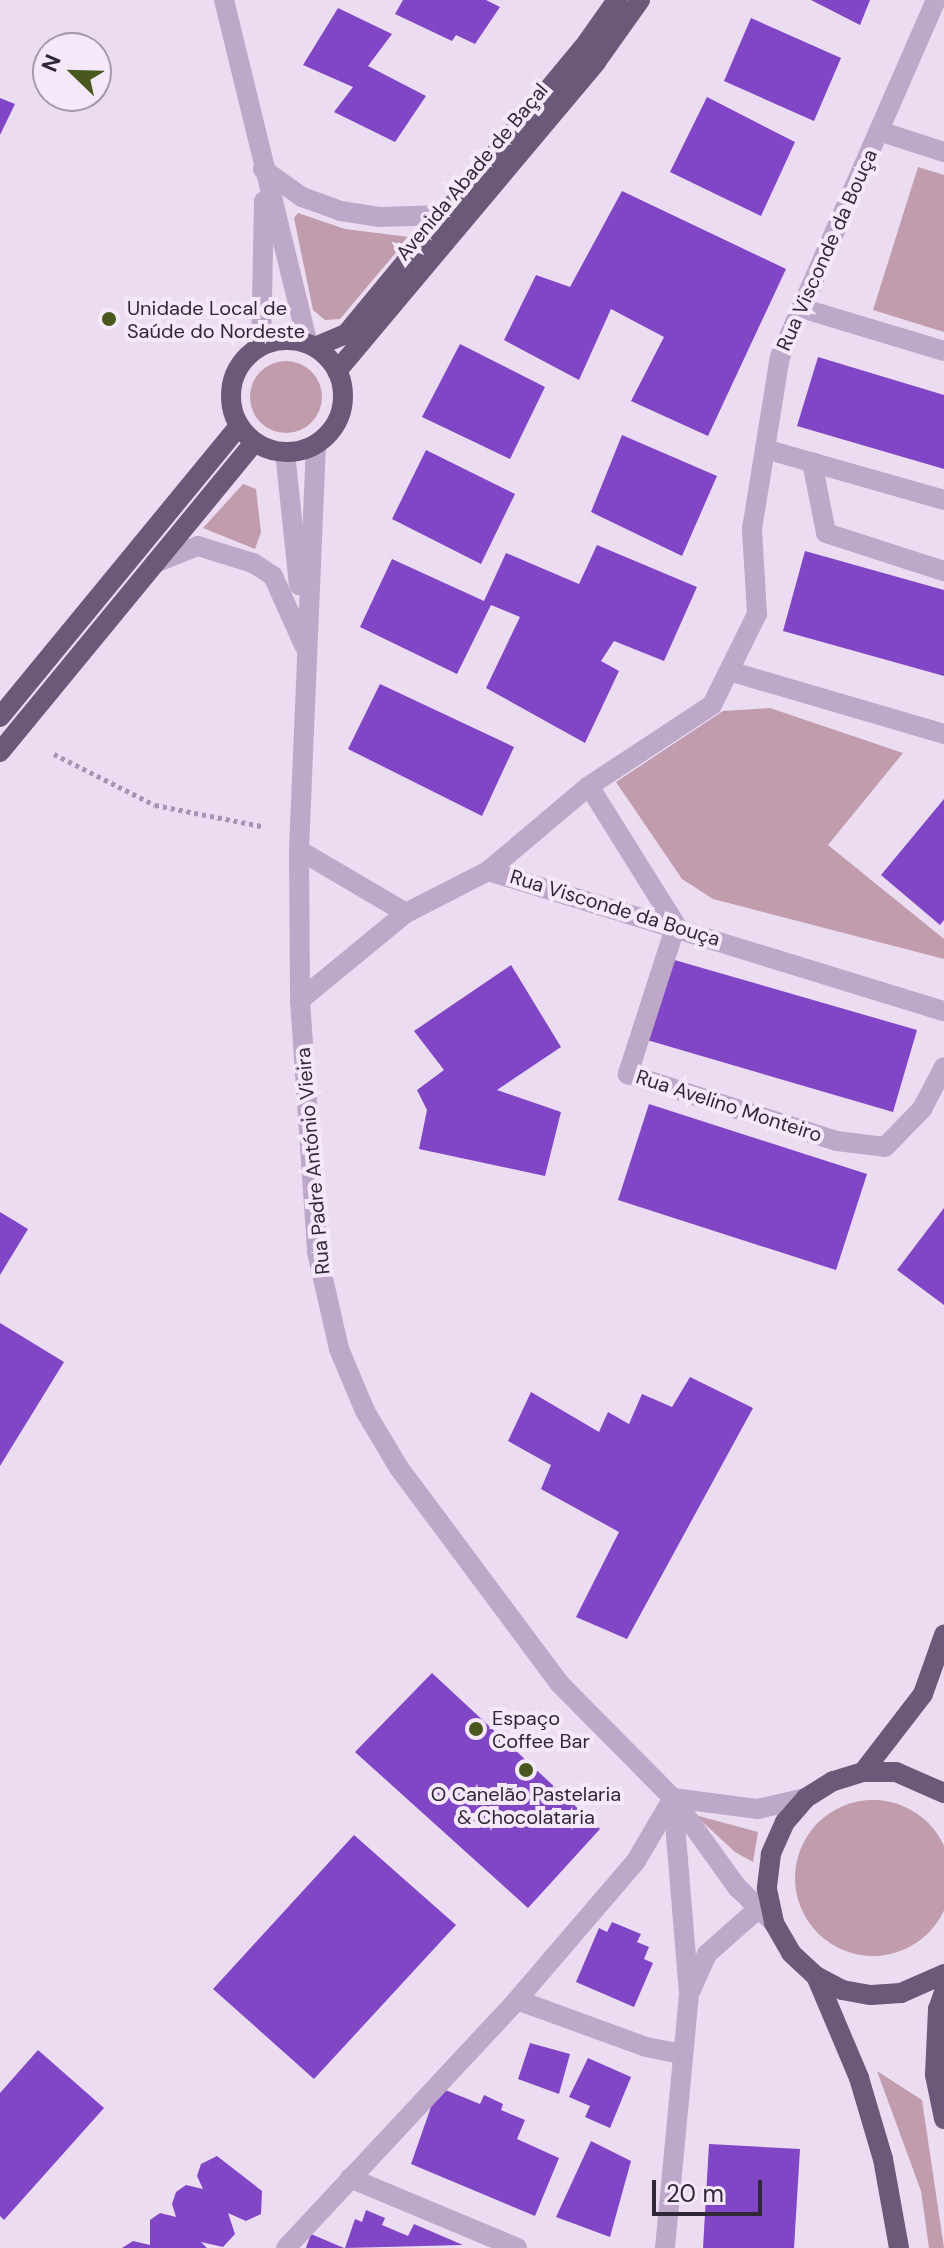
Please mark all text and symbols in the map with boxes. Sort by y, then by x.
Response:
north arrow [32,32,112,112]
text: N [35,50,68,76]
street label: Avenida Abade de Baçal [391,79,553,265]
street label: Rua Visconde da Bouça [772,145,882,355]
place label: Unidade Local de Saúde do Nordeste [127,296,305,343]
marker: Unidade Local de Saúde do Nordeste [98,308,120,330]
street label: Rua Visconde da Bouça [507,865,723,951]
street label: Rua Padre António Vieira [291,1046,335,1276]
street label: Rua Avelino Monteiro [633,1065,825,1147]
place label: Espaço Coffee Bar [492,1706,590,1753]
marker: Espaço Coffee Bar [467,1720,485,1738]
marker: O Canelão Pastelaria & Chocolataria [517,1761,535,1779]
place label: O Canelão Pastelaria & Chocolataria [431,1782,621,1829]
scale bar [656,2164,766,2214]
text: 20 m [666,2178,724,2209]

